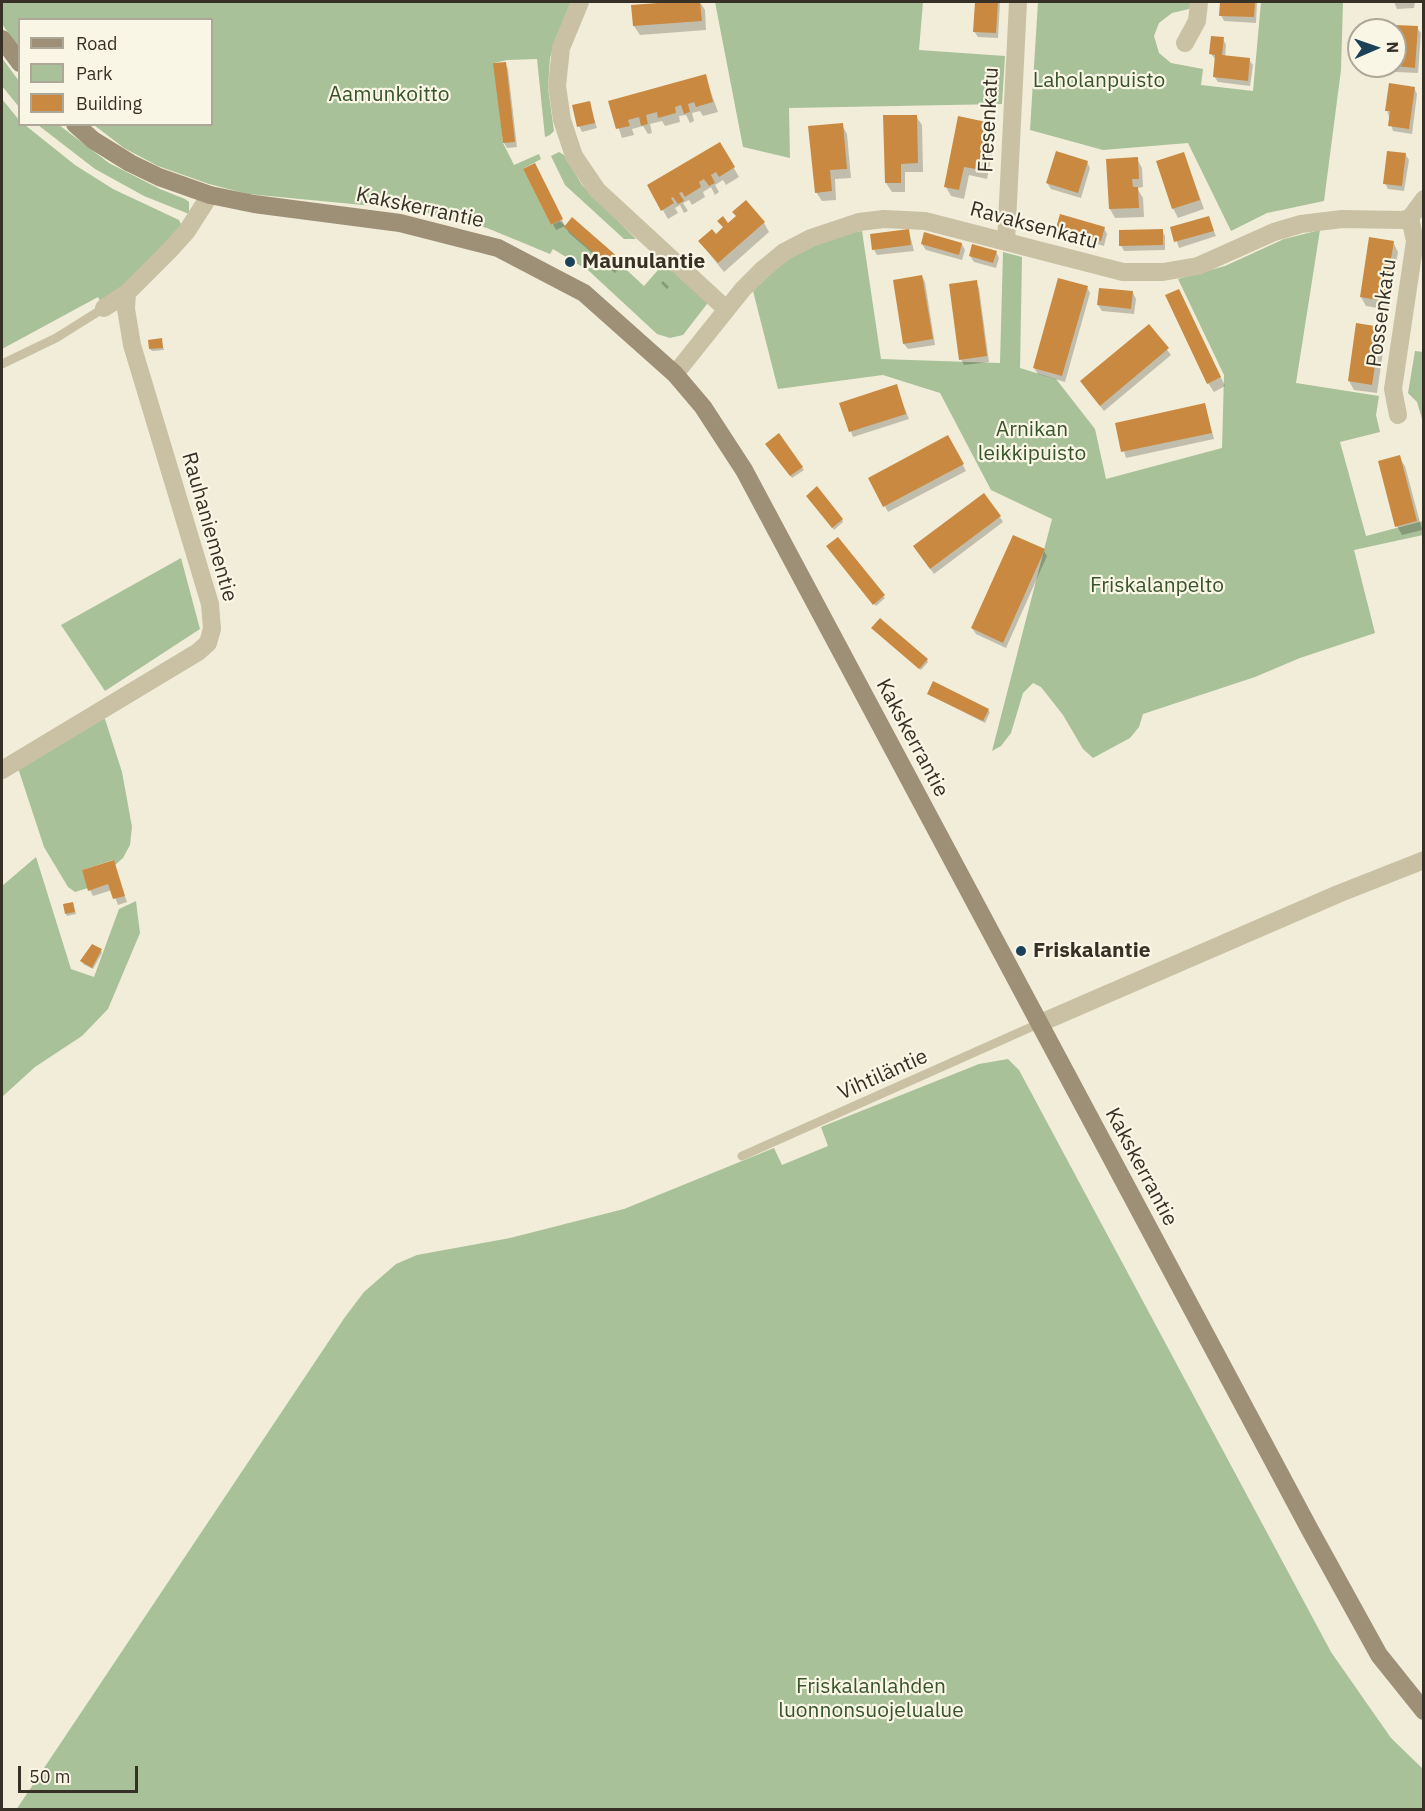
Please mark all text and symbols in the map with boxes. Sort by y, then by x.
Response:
legend [18,18,213,126]
north arrow [1347,18,1407,78]
text: Road [76,32,117,55]
text: N [1383,41,1403,54]
text: Park [76,62,112,85]
street label: Fresenkatu [974,67,1004,173]
park label: Laholanpuisto [1033,68,1165,94]
park label: Aamunkoitto [329,82,449,108]
text: Building [76,92,142,115]
street label: Kakskerrantie [354,182,486,234]
street label: Ravaksenkatu [967,197,1101,255]
place label: Maunulantie [582,249,705,275]
marker: Maunulantie [563,255,577,269]
street label: Possenkatu [1362,257,1402,369]
park label: Arnikan leikkipuisto [978,417,1086,467]
street label: Rauhaniementie [176,449,242,605]
park label: Friskalanpelto [1090,573,1224,599]
street label: Kakskerrantie [870,675,954,801]
place label: Friskalantie [1033,938,1150,964]
marker: Friskalantie [1014,944,1028,958]
street label: Vihtiläntie [834,1044,932,1106]
street label: Kakskerrantie [1099,1104,1183,1230]
park label: Friskalanlahden luonnonsuojelualue [778,1674,964,1724]
scale bar [21,1754,141,1792]
text: 50 m [29,1765,71,1788]

